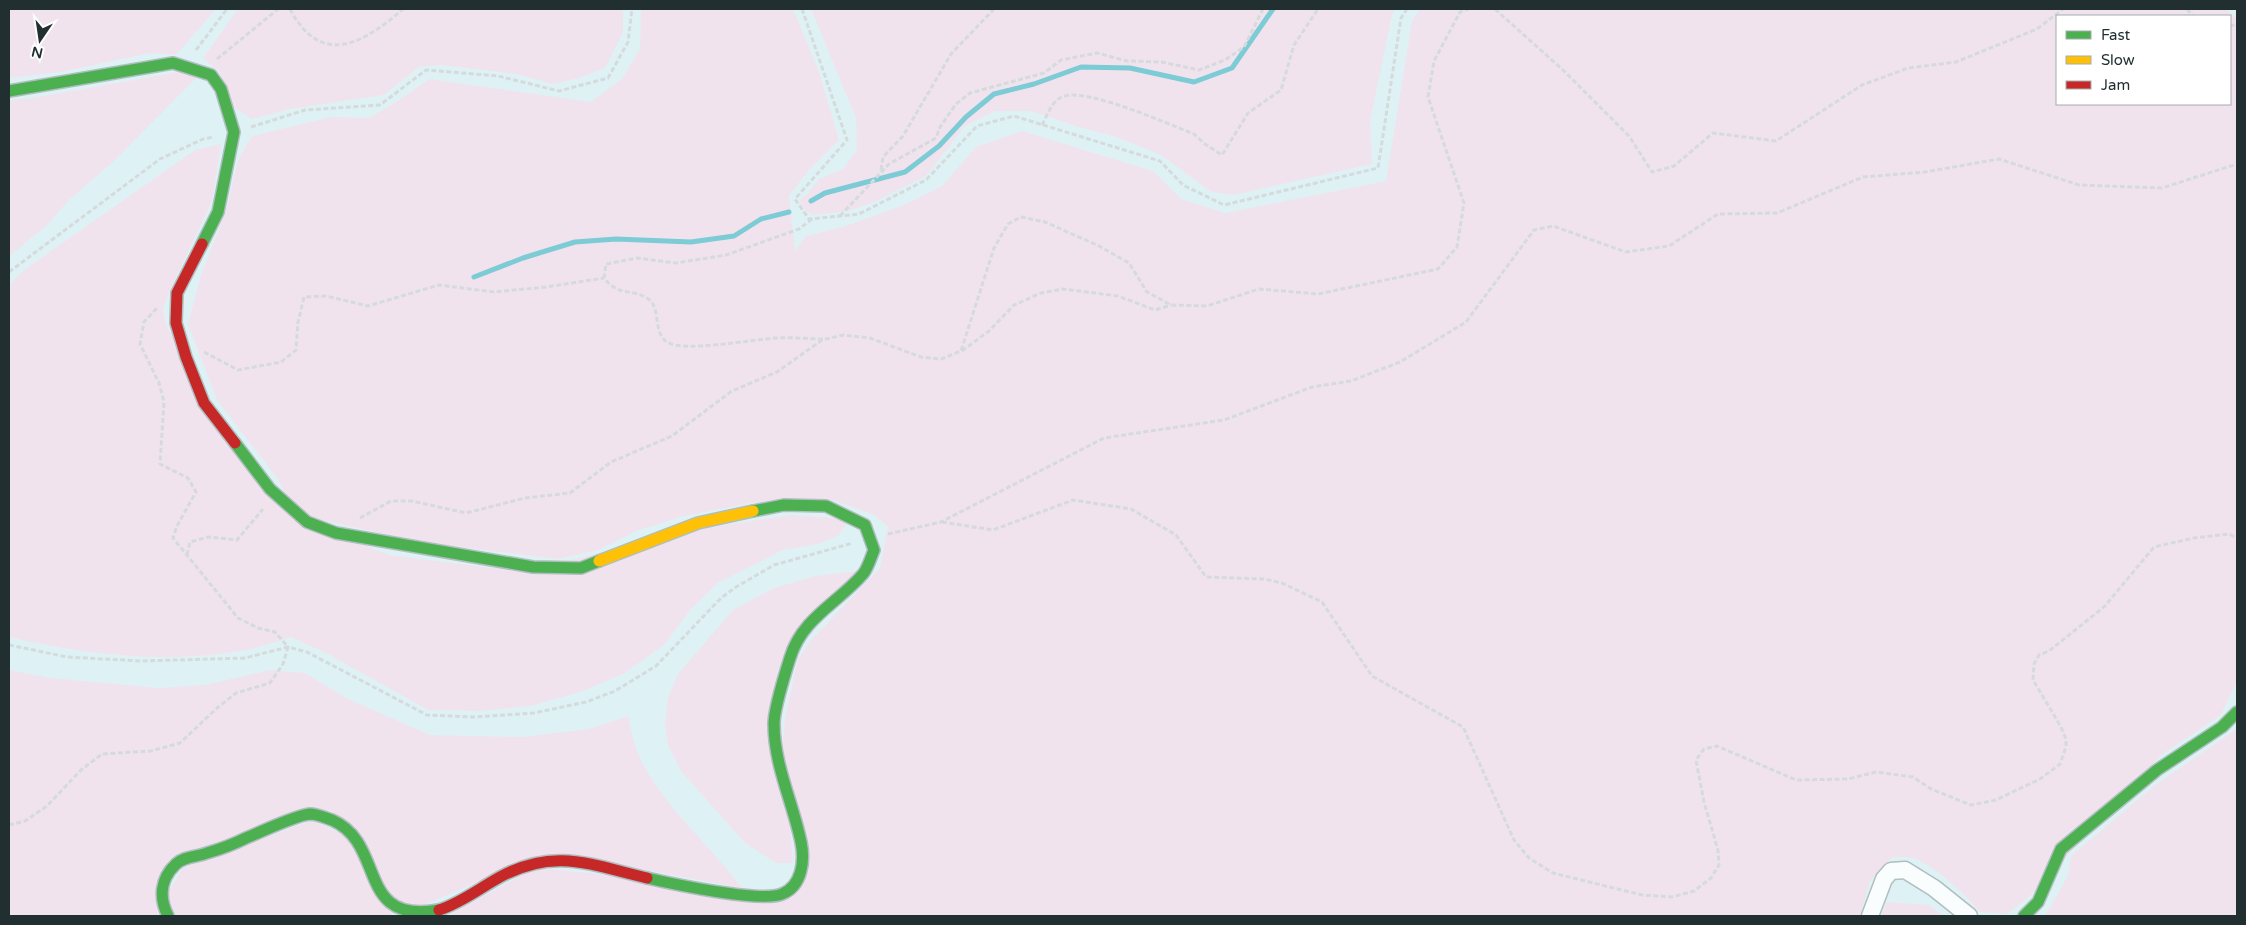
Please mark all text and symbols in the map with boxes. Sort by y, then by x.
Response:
north arrow [15,15,65,65]
legend [2056,15,2231,105]
text: Fast [2101,26,2131,44]
text: N [30,43,45,62]
text: Slow [2101,51,2135,69]
text: Jam [2101,76,2130,94]

